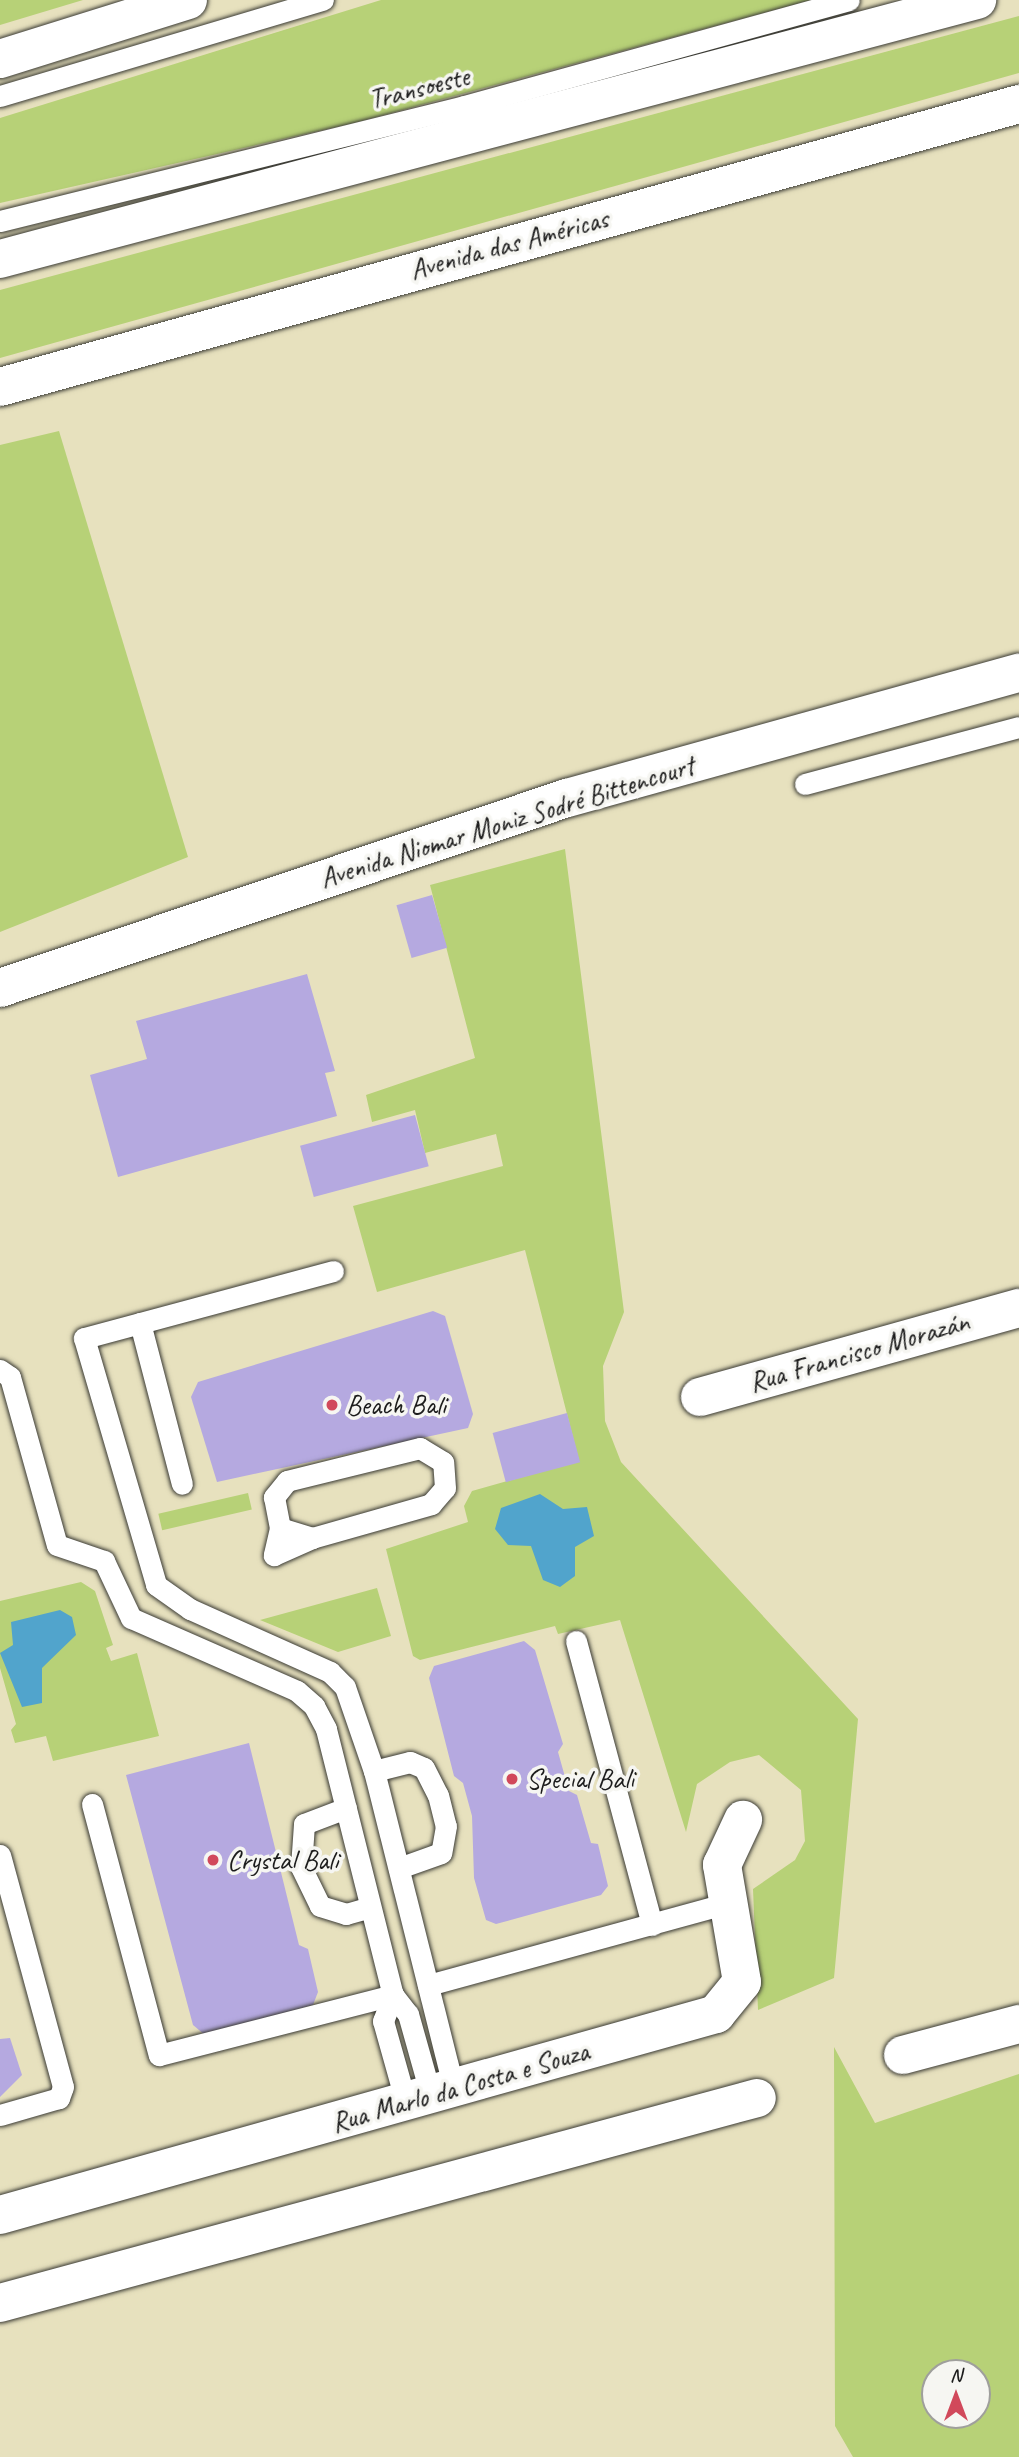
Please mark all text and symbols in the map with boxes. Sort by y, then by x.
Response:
street label: Transoeste [366,59,472,117]
street label: Avenida das Américas [406,201,612,287]
street label: Avenida Niomar Moniz Sodré Bittencourt [316,749,698,895]
street label: Rua Francisco Morazán [746,1305,972,1399]
place label: Beach Bali [346,1388,447,1422]
marker: Beach Bali [324,1397,340,1413]
place label: Special Bali [526,1762,634,1796]
marker: Special Bali [504,1771,520,1787]
place label: Crystal Bali [227,1843,339,1877]
marker: Crystal Bali [205,1852,221,1868]
street label: Rua Marlo da Costa e Souza [327,2034,593,2140]
north arrow [921,2359,991,2429]
text: N [950,2363,962,2387]

